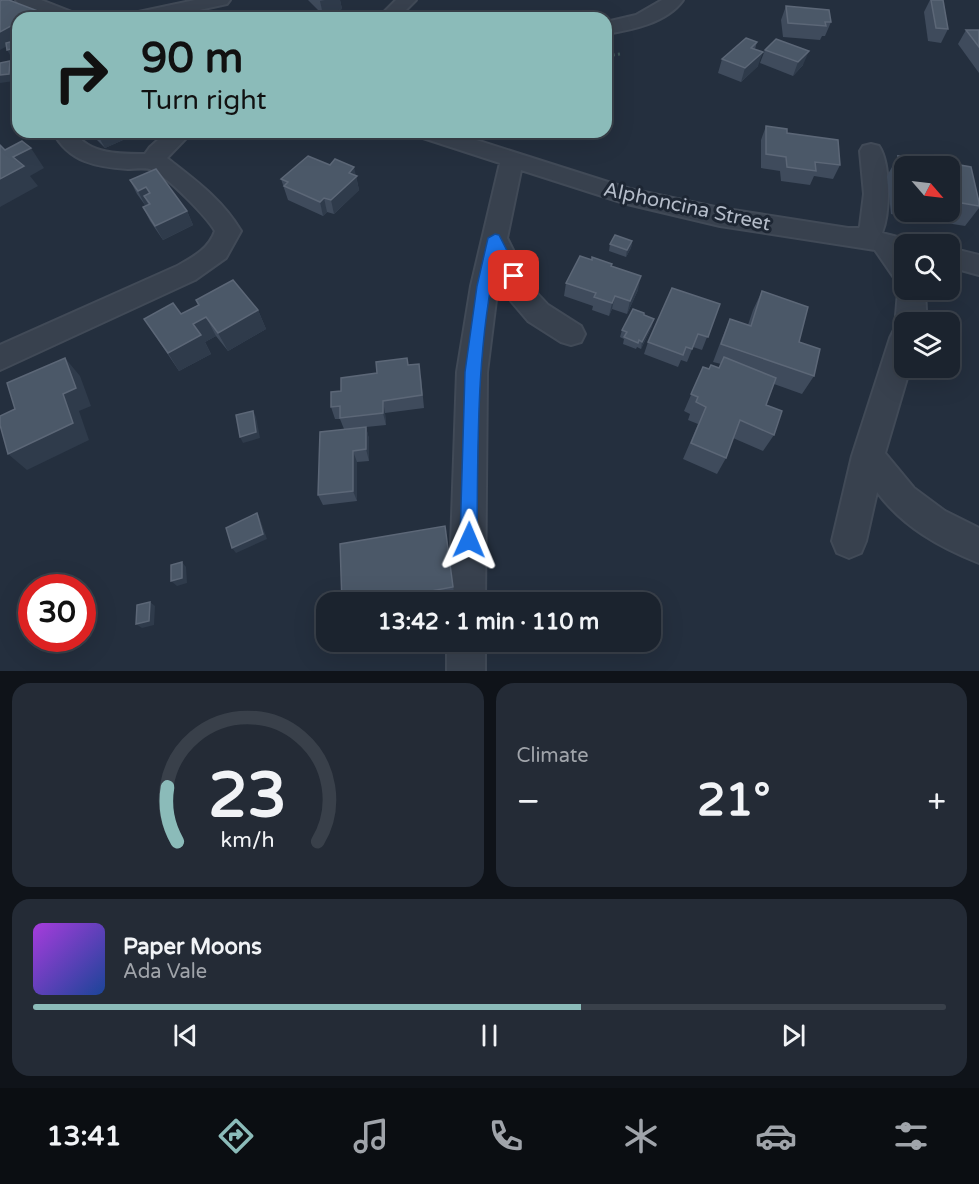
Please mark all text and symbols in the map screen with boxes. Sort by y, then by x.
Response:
text: 90 m [141,33,243,84]
icon: right [42,36,120,114]
text: Turn right [141,84,267,117]
north arrow [894,156,960,222]
map controls [894,156,960,378]
street label: Alphoncina Street [601,178,773,237]
button: search [894,234,960,300]
pin [488,250,539,301]
icon: arrive [497,259,530,292]
button: layers [894,312,960,378]
position arrow [437,508,501,572]
speed limit sign: 30 [18,574,96,652]
text: 13:42 · 1 min · 110 m [378,609,599,635]
text: Climate [517,744,589,768]
text: 23 [209,759,287,834]
text: 21° [697,774,770,828]
text: − [517,782,540,821]
text: + [927,782,946,821]
text: km/h [221,827,275,853]
text: Paper Moons [123,934,262,960]
text: Ada Vale [123,960,207,984]
icon: previous [169,1019,202,1052]
icon: pause [473,1019,506,1052]
icon: next [777,1019,810,1052]
icon: directions [215,1115,257,1157]
icon: music [350,1115,392,1157]
icon: phone [485,1115,527,1157]
icon: climate [620,1115,662,1157]
icon: car [755,1115,797,1157]
icon: filters [890,1115,932,1157]
text: 13:41 [47,1120,121,1153]

